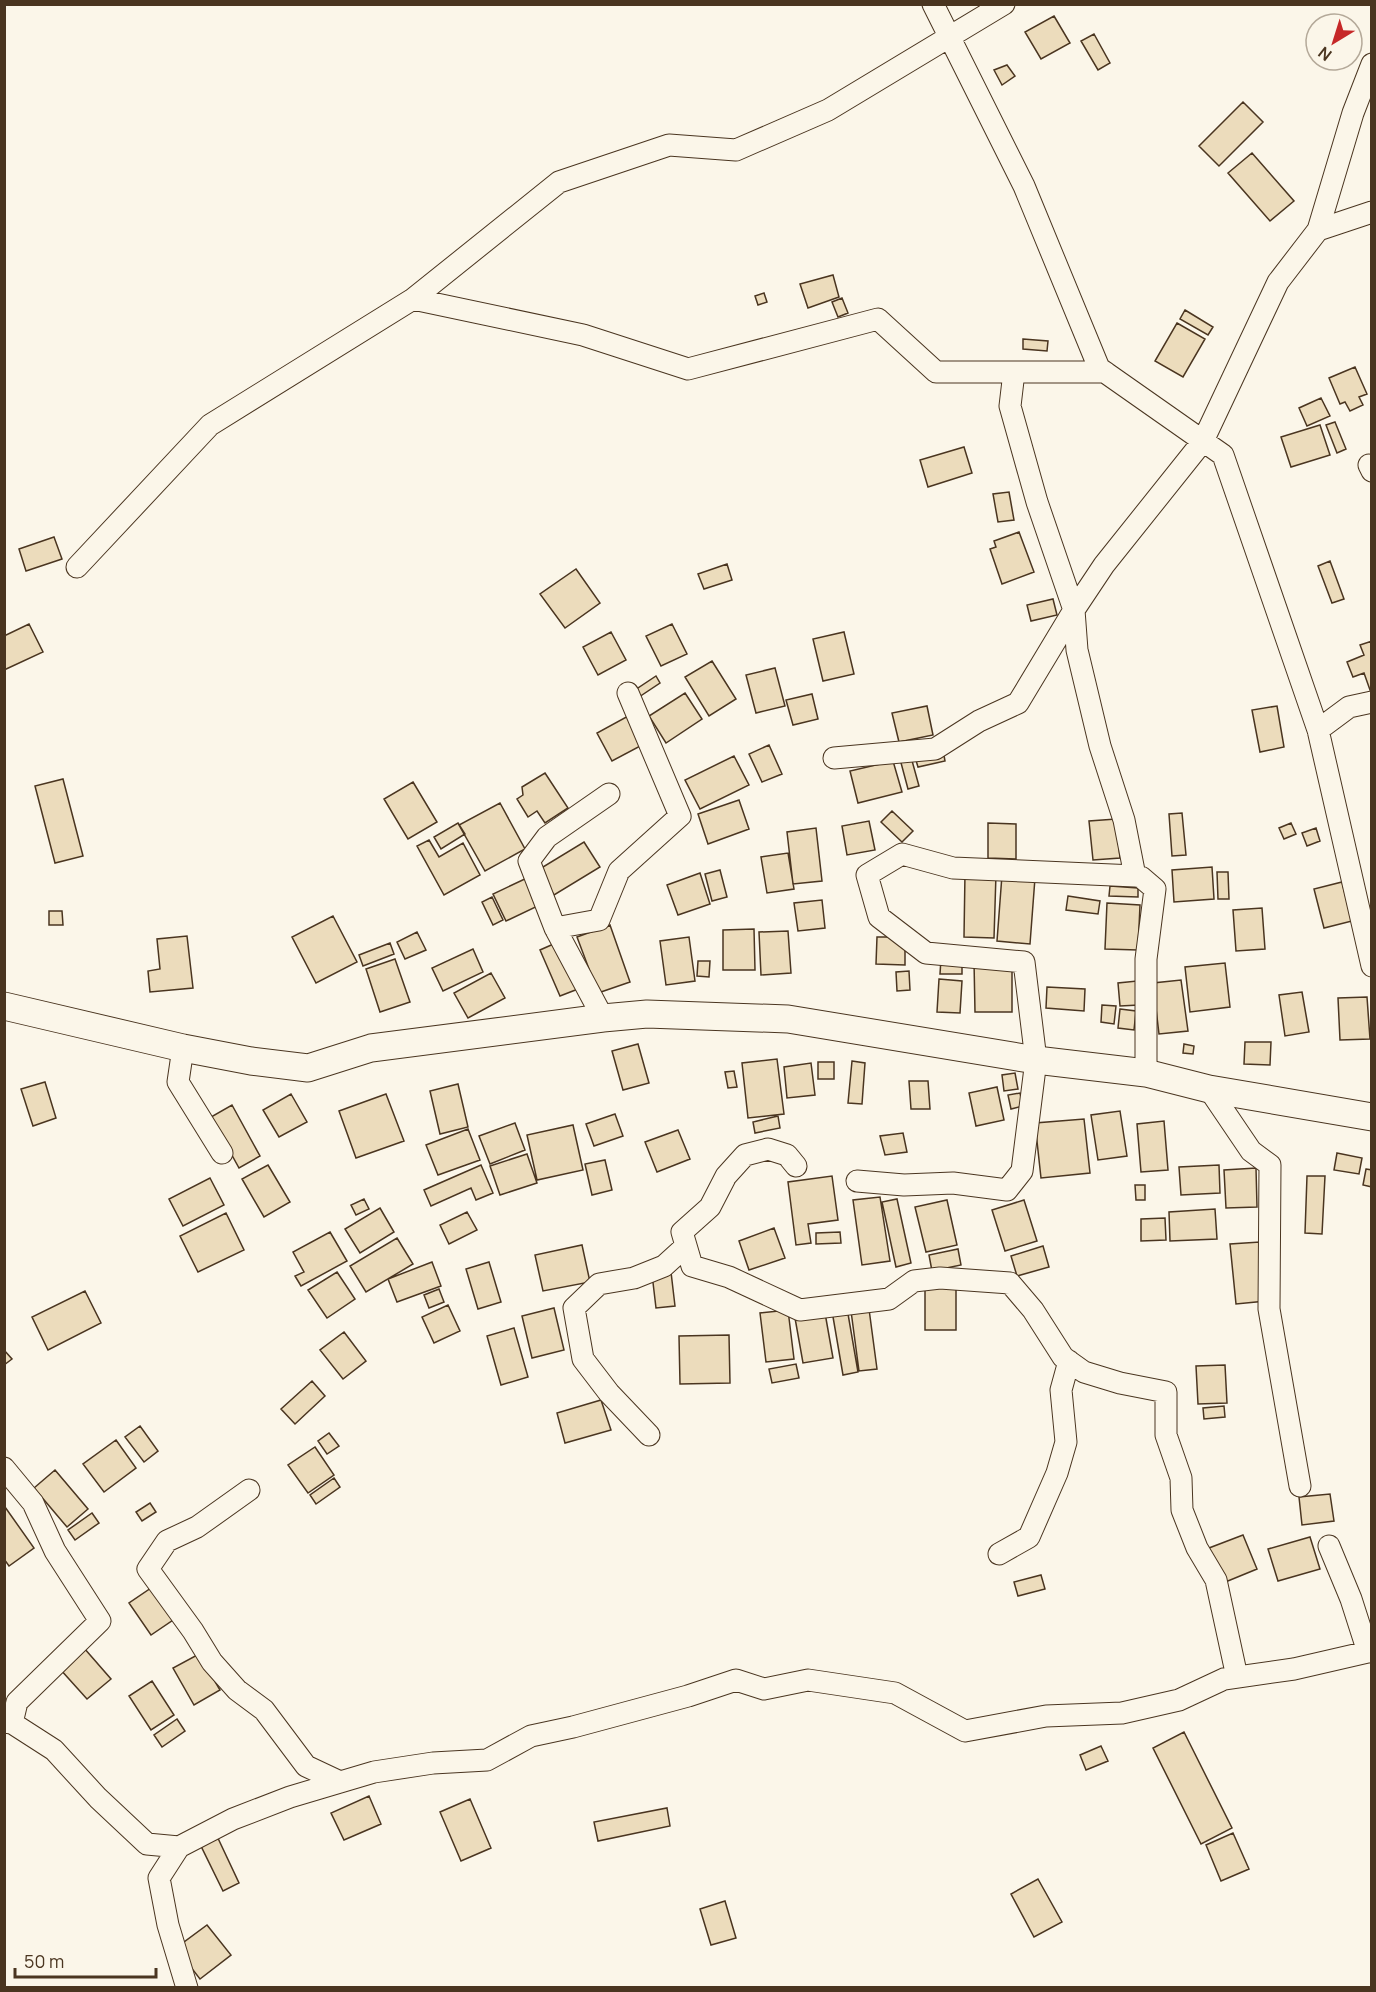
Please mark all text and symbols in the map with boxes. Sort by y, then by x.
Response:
north arrow [1304,12,1364,72]
text: N [1313,42,1336,66]
scale bar [15,1941,156,1979]
text: 50 m [24,1949,64,1973]

